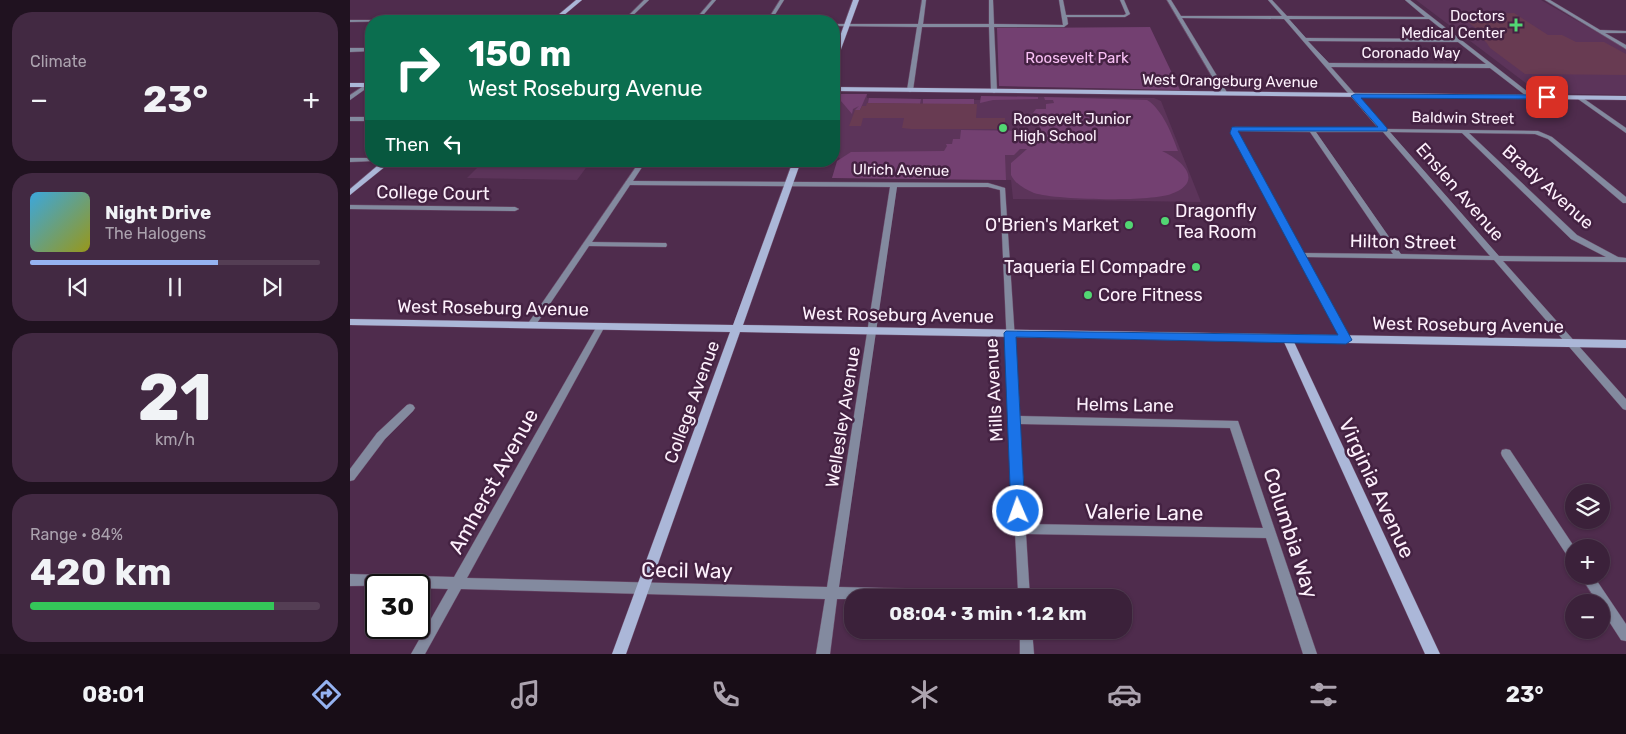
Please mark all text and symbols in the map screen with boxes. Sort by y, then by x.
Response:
place label: Doctors Medical Center [1401,7,1505,42]
marker: Doctors Medical Center [1509,18,1523,32]
text: 150 m [468,33,571,75]
icon: right [385,35,450,100]
street label: Coronado Way [1361,44,1461,62]
park label: Roosevelt Park [1025,49,1129,67]
text: Climate [30,52,87,71]
street label: West Orangeburg Avenue [1142,70,1318,92]
text: West Roseburg Avenue [468,75,703,102]
text: 23° [143,76,208,122]
pin [1526,76,1568,118]
text: − [30,83,48,116]
text: + [303,83,320,116]
icon: arrive [1533,83,1561,111]
street label: Baldwin Street [1412,108,1515,128]
place label: Roosevelt Junior High School [1013,110,1131,145]
marker: Roosevelt Junior High School [997,122,1009,134]
icon: left [439,130,467,158]
text: Then [385,133,429,156]
street label: Enslen Avenue [1411,138,1509,246]
street label: Brady Avenue [1498,140,1598,234]
street label: Ulrich Avenue [852,160,950,180]
street label: College Court [376,181,490,205]
place label: Dragonfly Tea Room [1175,200,1257,243]
text: Night Drive [105,201,211,224]
place label: O'Brien's Market [985,214,1119,236]
marker: Dragonfly Tea Room [1159,215,1171,227]
marker: O'Brien's Market [1123,219,1135,231]
text: The Halogens [105,224,206,243]
street label: Hilton Street [1350,230,1456,254]
place label: Taqueria El Compadre [1004,256,1186,278]
marker: Taqueria El Compadre [1190,261,1202,273]
icon: previous [64,273,92,301]
icon: pause [161,273,189,301]
icon: next [258,273,286,301]
place label: Core Fitness [1098,284,1203,306]
marker: Core Fitness [1082,289,1094,301]
street label: West Roseburg Avenue [397,295,589,321]
street label: West Roseburg Avenue [802,302,994,328]
street label: West Roseburg Avenue [1372,312,1564,338]
street label: College Avenue [660,338,724,466]
street label: Mills Avenue [980,338,1008,442]
street label: Wellesley Avenue [821,345,865,489]
text: 21 [138,359,212,436]
street label: Helms Lane [1076,393,1174,417]
street label: Amherst Avenue [443,404,543,558]
street label: Virginia Avenue [1334,414,1420,562]
text: km/h [155,430,195,449]
street label: Columbia Way [1258,465,1324,602]
position arrow [991,484,1043,536]
map controls [1565,484,1610,639]
button: layers [1565,484,1610,529]
street label: Valerie Lane [1084,498,1204,526]
text: Range · 84% [30,525,123,544]
button: + [1565,539,1610,584]
text: 420 km [30,549,172,595]
street label: Cecil Way [641,557,733,583]
speed limit sign: 30 [365,574,430,639]
button: − [1565,594,1610,639]
text: 08:04 · 3 min · 1.2 km [889,602,1087,625]
icon: directions [309,677,344,712]
icon: music [508,677,543,712]
icon: phone [708,677,743,712]
icon: climate [907,677,942,712]
icon: car [1107,677,1142,712]
icon: filters [1306,677,1341,712]
text: 08:01 [82,681,144,708]
text: 23° [1506,681,1544,708]

